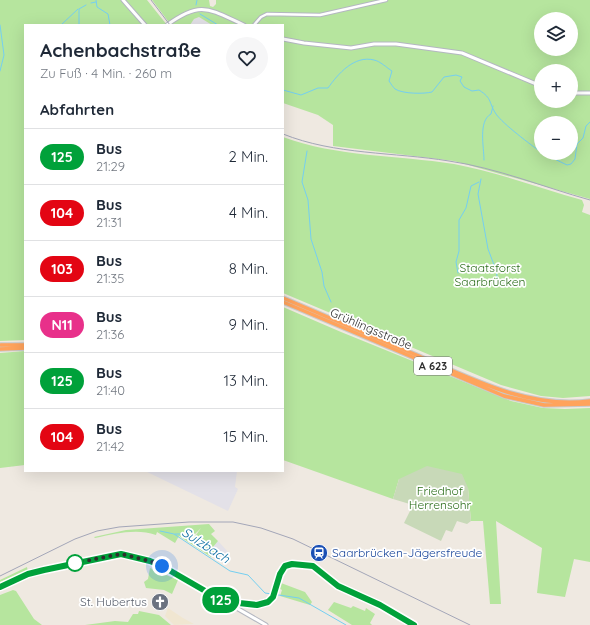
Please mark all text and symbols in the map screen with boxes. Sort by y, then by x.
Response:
map controls [534,12,578,160]
button: layers [534,12,578,56]
button: heart [226,37,268,79]
text: Achenbachstraße [40,38,201,62]
button: + [534,64,578,108]
text: Zu Fuß · 4 Min. · 260 m [40,65,172,81]
text: Abfahrten [40,100,114,119]
button: − [534,116,578,160]
text: Bus [96,139,122,158]
text: 2 Min. [229,147,268,166]
text: 125 [51,148,73,166]
text: 21:29 [96,158,125,174]
text: Bus [96,195,122,214]
text: 4 Min. [229,203,268,222]
text: 104 [51,204,73,222]
text: 21:31 [96,214,122,230]
text: Bus [96,251,122,270]
text: 8 Min. [229,259,268,278]
text: 103 [51,260,73,278]
park label: Staatsforst Saarbrücken [455,260,525,289]
text: 21:35 [96,270,124,286]
street label: Grühlingsstraße [328,305,415,353]
text: Bus [96,307,122,326]
text: 9 Min. [229,315,268,334]
text: N11 [51,316,73,334]
text: 21:36 [96,326,124,342]
road number: A 623 [414,357,452,375]
text: Bus [96,363,122,382]
text: 13 Min. [223,371,268,390]
text: 125 [51,372,73,390]
text: 21:40 [96,382,125,398]
text: Bus [96,419,122,438]
text: 15 Min. [223,427,268,446]
text: 104 [51,428,73,446]
text: 21:42 [96,438,125,454]
park label: Friedhof Herrensohr [409,483,472,512]
water label: Sulzbach [179,524,233,567]
station icon: Saarbrücken-Jägersfreude [309,543,329,563]
place label: Saarbrücken-Jägersfreude [332,545,482,560]
unlabelled marker [66,554,84,572]
your location [152,556,172,576]
line badge: 125 [198,587,244,613]
text: 125 [210,591,232,609]
church icon: St. Hubertus [150,592,170,612]
place label: St. Hubertus [80,594,147,609]

